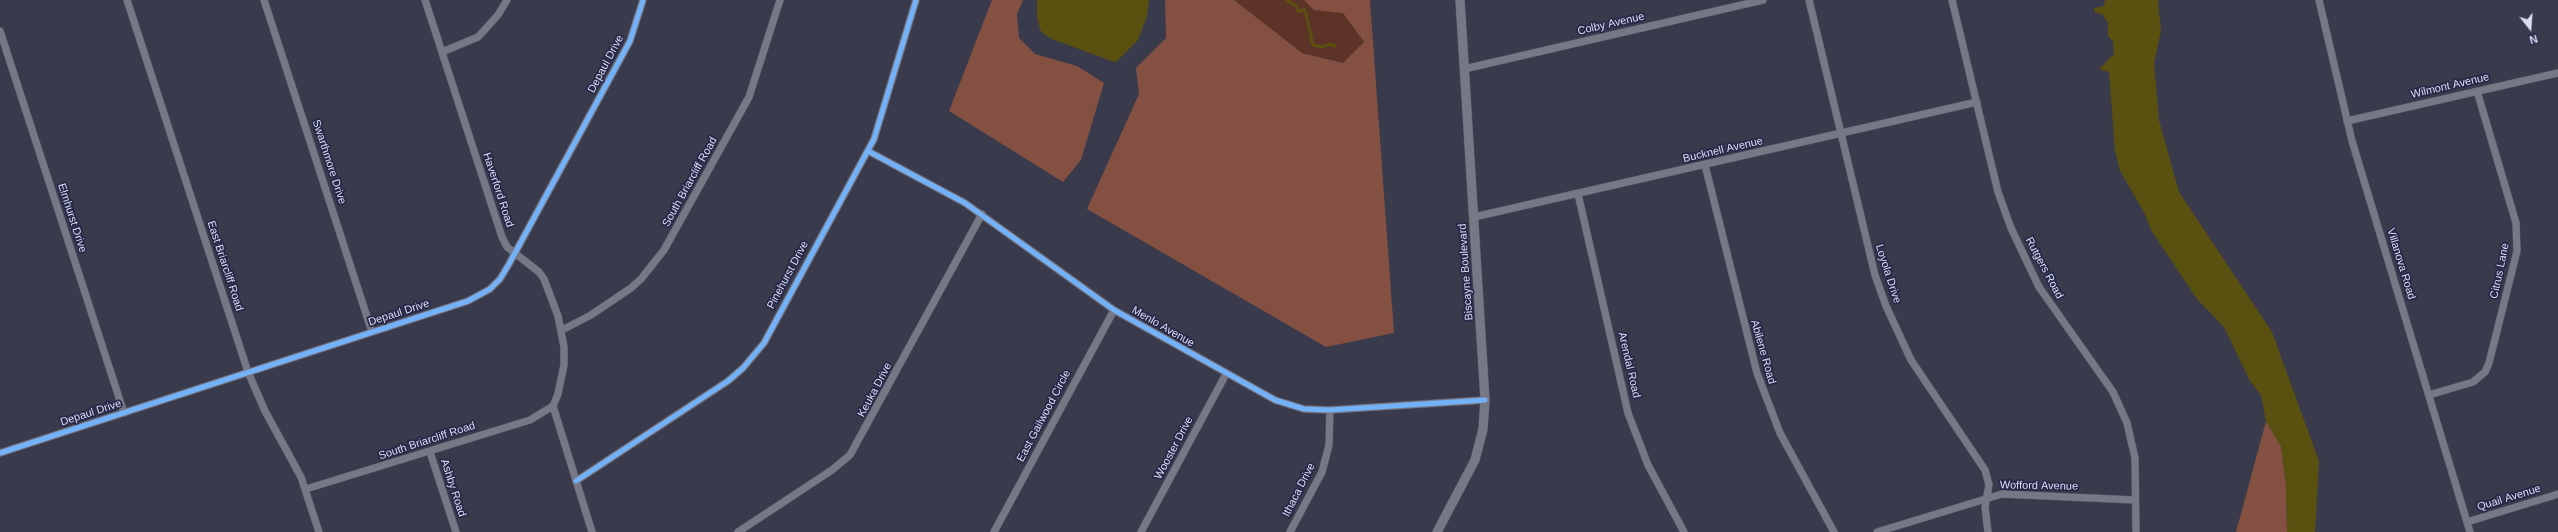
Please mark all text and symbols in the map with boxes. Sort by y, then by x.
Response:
north arrow [2510,8,2550,48]
street label: Colby Avenue [1576,10,1646,38]
street label: Depaul Drive [585,33,627,95]
text: N [2528,33,2539,46]
street label: Wilmont Avenue [2410,71,2490,101]
street label: Swarthmore Drive [309,118,349,206]
street label: Bucknell Avenue [1682,134,1764,166]
street label: South Briarcliff Road [660,135,720,229]
street label: Haverford Road [480,151,516,229]
street label: Elmhurst Drive [55,182,89,254]
street label: East Briarcliff Road [204,219,246,313]
street label: Biscayne Boulevard [1456,223,1476,321]
street label: Villanova Road [2384,227,2418,301]
street label: Rutgers Road [2022,235,2066,301]
street label: Pinehurst Drive [765,239,811,311]
street label: Citrus Lane [2488,242,2512,300]
street label: Loyola Drive [1872,243,1904,305]
street label: Depaul Drive [367,297,431,329]
street label: Menlo Avenue [1129,304,1197,350]
street label: Abilene Road [1748,318,1778,386]
street label: Arendal Road [1615,331,1643,399]
street label: Keuka Drive [855,360,895,420]
street label: East Gailwood Circle [1014,368,1074,464]
street label: Depaul Drive [59,397,123,429]
street label: Wooster Drive [1152,414,1196,482]
street label: South Briarcliff Road [377,419,477,463]
street label: Ashby Road [437,457,469,519]
street label: Ithaca Drive [1280,461,1318,519]
street label: Wofford Avenue [2000,479,2078,493]
street label: Quail Avenue [2476,482,2542,514]

